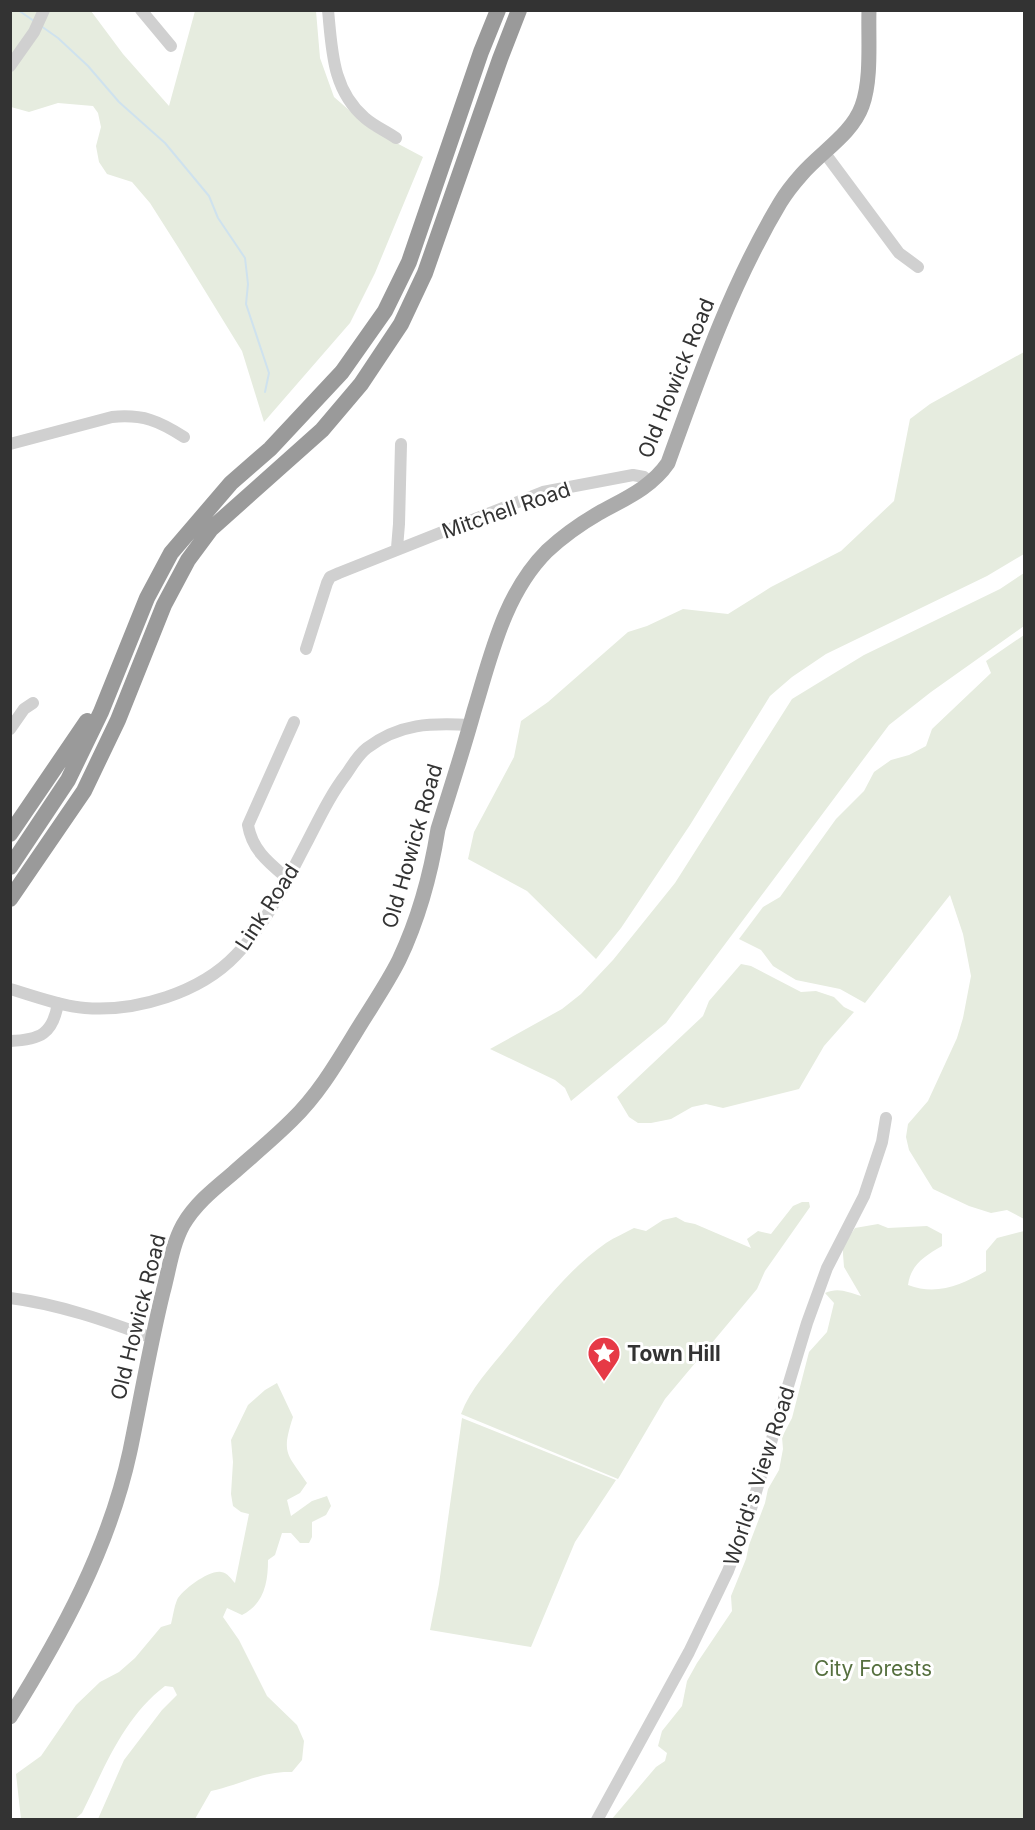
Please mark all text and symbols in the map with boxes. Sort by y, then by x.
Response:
street label: Old Howick Road [633,294,719,462]
street label: Mitchell Road [439,476,573,544]
street label: Old Howick Road [377,761,447,931]
street label: Link Road [230,859,304,955]
street label: Old Howick Road [105,1231,171,1403]
place icon: Town Hill [586,1335,622,1382]
place label: Town Hill [627,1341,721,1366]
street label: World's View Road [718,1383,800,1569]
park label: City Forests [814,1656,932,1681]

